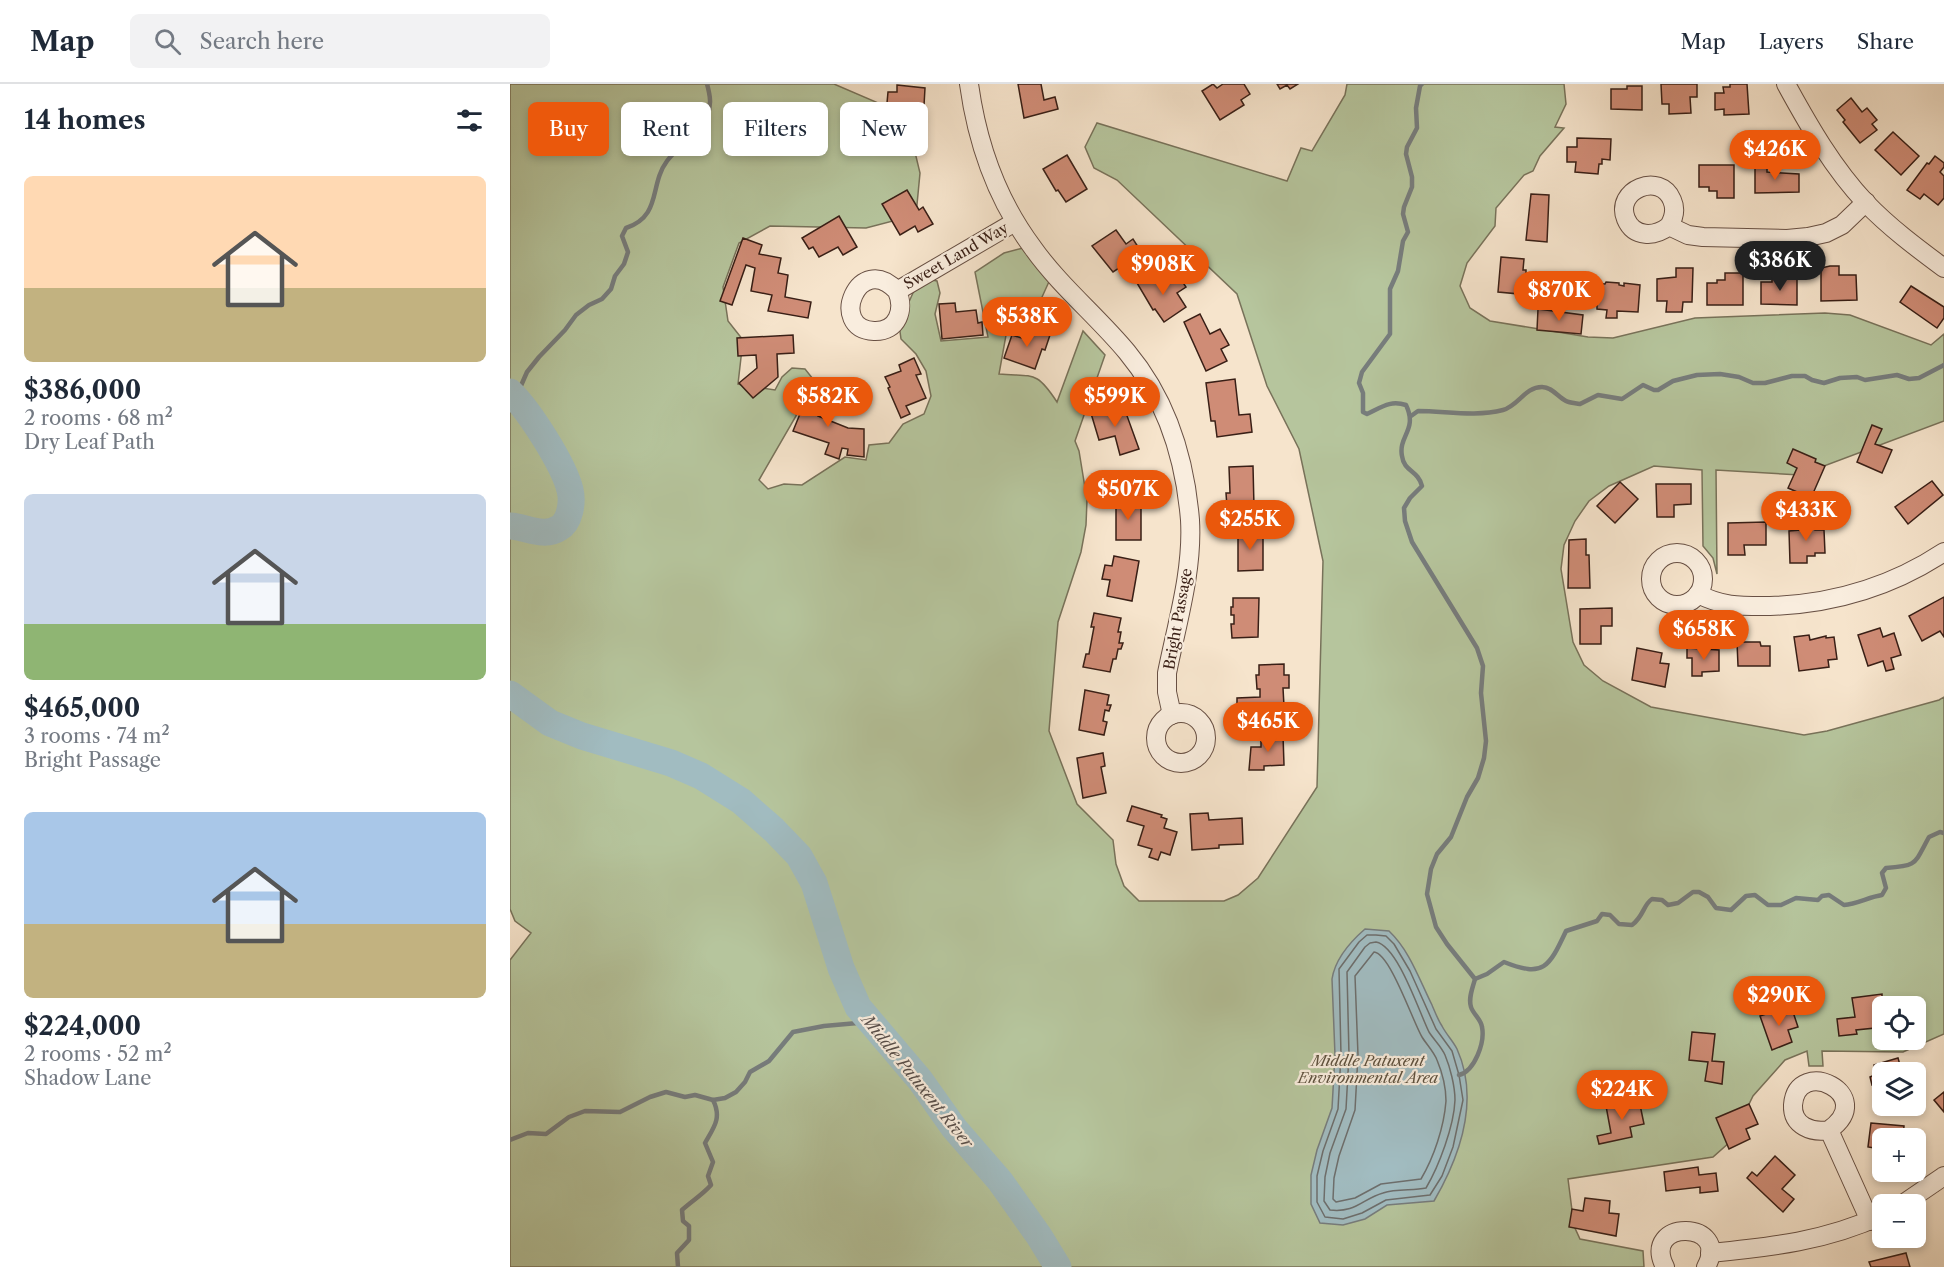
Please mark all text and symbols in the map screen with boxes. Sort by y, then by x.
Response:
search box [130,14,550,68]
text: Map [30,24,94,58]
icon: search [151,25,184,58]
text: Search here [199,28,324,55]
text: Map [1681,29,1726,54]
text: Layers [1759,29,1824,54]
text: Share [1857,29,1914,54]
chip: Buy [528,102,609,156]
chip: Rent [621,102,711,156]
chip: Filters [723,102,828,156]
chip: New [840,102,928,156]
text: 14 homes [24,104,146,136]
icon: filters [453,104,486,137]
pin: $426K [1733,130,1817,181]
text: $426K [1744,137,1806,161]
icon: home [201,215,309,323]
street label: Sweet Land Way [900,218,1012,293]
pin: $386K [1738,241,1822,292]
pin: $908K [1121,245,1205,296]
text: $386K [1749,248,1811,272]
text: $908K [1131,252,1195,276]
pin: $870K [1517,271,1601,322]
text: $870K [1528,278,1590,302]
pin: $538K [985,297,1069,348]
text: $538K [996,304,1058,328]
text: $386,000 [24,374,141,406]
pin: $582K [786,377,870,428]
pin: $599K [1073,377,1157,428]
text: $582K [797,384,859,408]
text: $599K [1084,384,1146,408]
text: 2 rooms · 68 m² [24,406,173,430]
text: Dry Leaf Path [24,430,155,454]
pin: $507K [1086,470,1170,521]
text: $507K [1097,477,1159,501]
pin: $433K [1764,491,1848,542]
text: $433K [1775,498,1837,522]
pin: $255K [1208,500,1292,551]
text: $255K [1219,507,1281,531]
icon: home [201,533,309,641]
street label: Bright Passage [1159,567,1196,671]
pin: $658K [1662,610,1746,661]
text: $658K [1673,617,1735,641]
text: $465,000 [24,692,140,724]
pin: $465K [1226,702,1310,753]
text: $465K [1237,709,1299,733]
text: 3 rooms · 74 m² [24,724,170,748]
text: Bright Passage [24,748,161,772]
icon: home [201,851,309,959]
pin: $290K [1737,976,1821,1027]
text: $290K [1747,983,1811,1007]
map controls [1872,996,1926,1248]
button: locate [1872,996,1926,1050]
water label: Middle Patuxent River [857,1009,979,1153]
text: $224,000 [24,1010,141,1042]
text: 2 rooms · 52 m² [24,1042,172,1066]
park label: Middle Patuxent Environmental Area [1297,1051,1438,1087]
button: layers [1872,1062,1926,1116]
text: Shadow Lane [24,1066,152,1090]
pin: $224K [1580,1070,1664,1121]
text: $224K [1591,1077,1653,1101]
button: + [1872,1128,1926,1182]
button: − [1872,1194,1926,1248]

